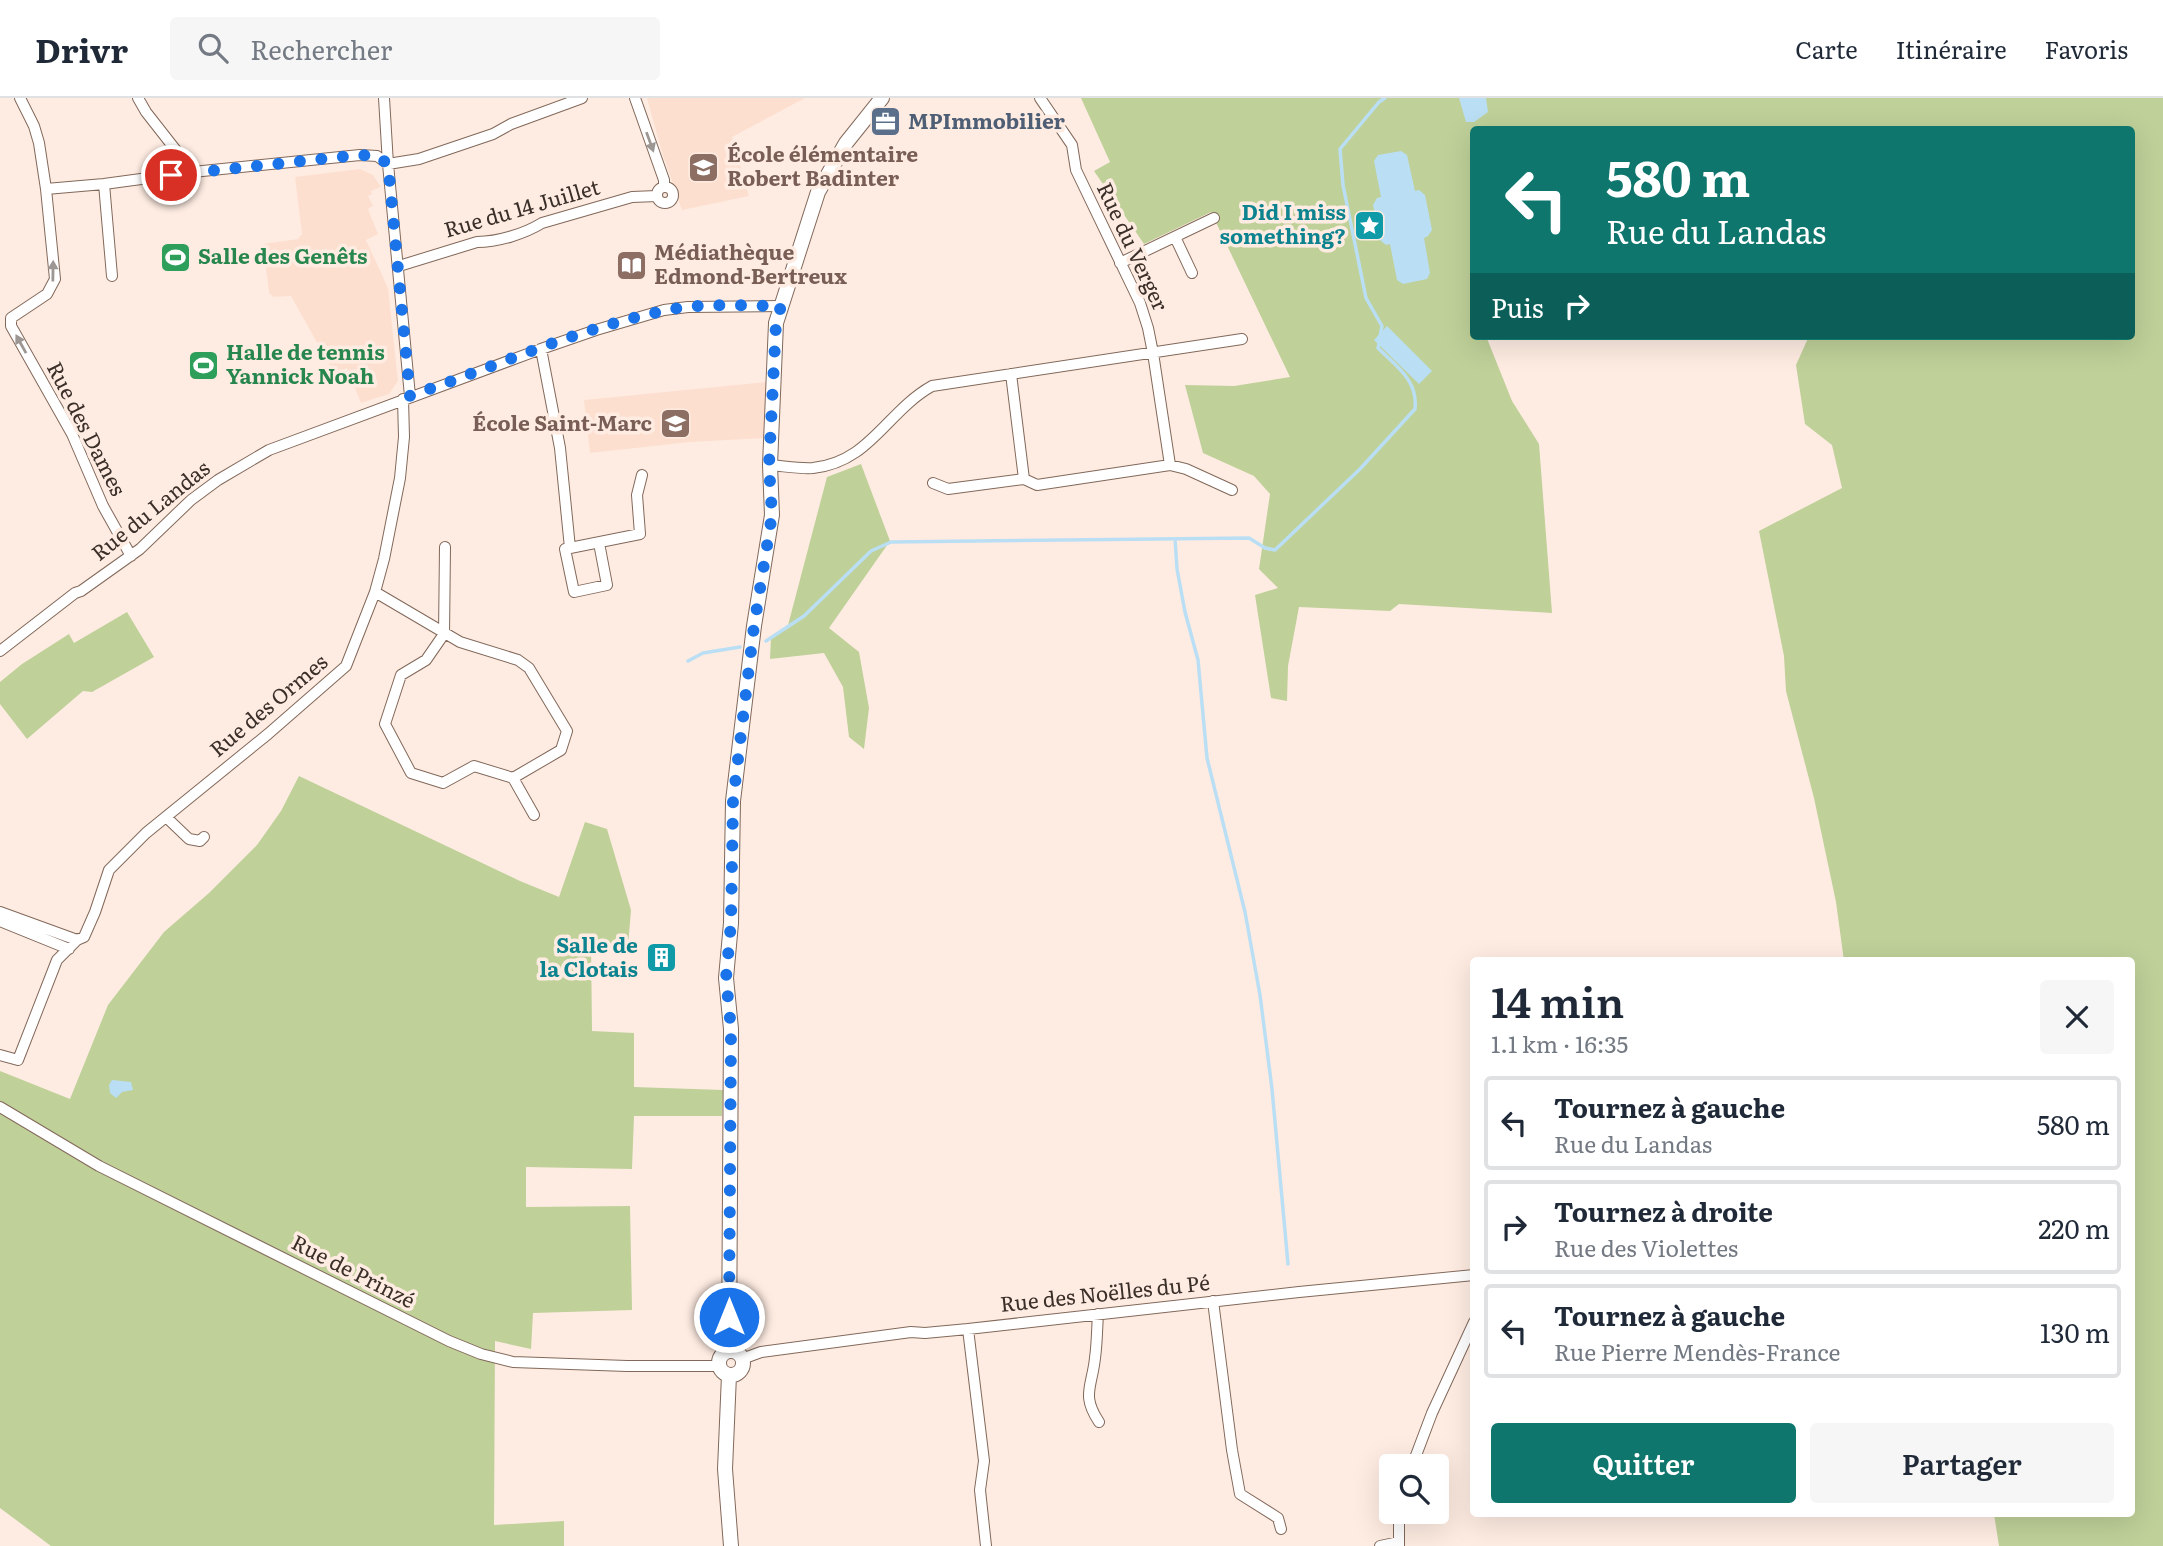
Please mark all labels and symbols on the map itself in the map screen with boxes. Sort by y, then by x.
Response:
place label: MPImmobilier [908,104,1066,135]
office icon: MPImmobilier [868,105,902,139]
one-way arrow [645,132,656,153]
place label: École élémentaire Robert Badinter [727,137,918,192]
pin [141,145,201,205]
school or university icon: École élémentaire Robert Badinter [687,150,721,184]
street label: Rue du 14 Juillet [440,169,603,244]
street label: Rue du Verger [1091,177,1178,315]
place label: Did I miss something? [1220,195,1346,250]
place icon: Did I miss something? [1352,208,1386,242]
place label: Médiathèque Edmond-Bertreux [654,235,847,290]
place label: Salle des Genêts [198,239,368,270]
sports icon: Salle des Genêts [158,240,192,274]
library icon: Médiathèque Edmond-Bertreux [614,248,648,282]
one-way arrow [47,260,59,282]
one-way arrow [15,334,27,353]
place label: Halle de tennis Yannick Noah [226,335,385,390]
sports icon: Halle de tennis Yannick Noah [186,348,220,382]
street label: Rue des Dames [41,355,135,500]
place label: École Saint-Marc [472,406,652,437]
school or university icon: École Saint-Marc [658,407,692,441]
street label: Rue du Landas [84,452,215,567]
street label: Rue des Ormes [202,645,333,763]
place label: Salle de la Clotais [540,928,638,983]
building icon: Salle de la Clotais [644,941,678,975]
street label: Rue de Prinzé [287,1225,421,1314]
street label: Rue des Noëlles du Pé [998,1265,1211,1318]
position arrow [692,1280,766,1354]

